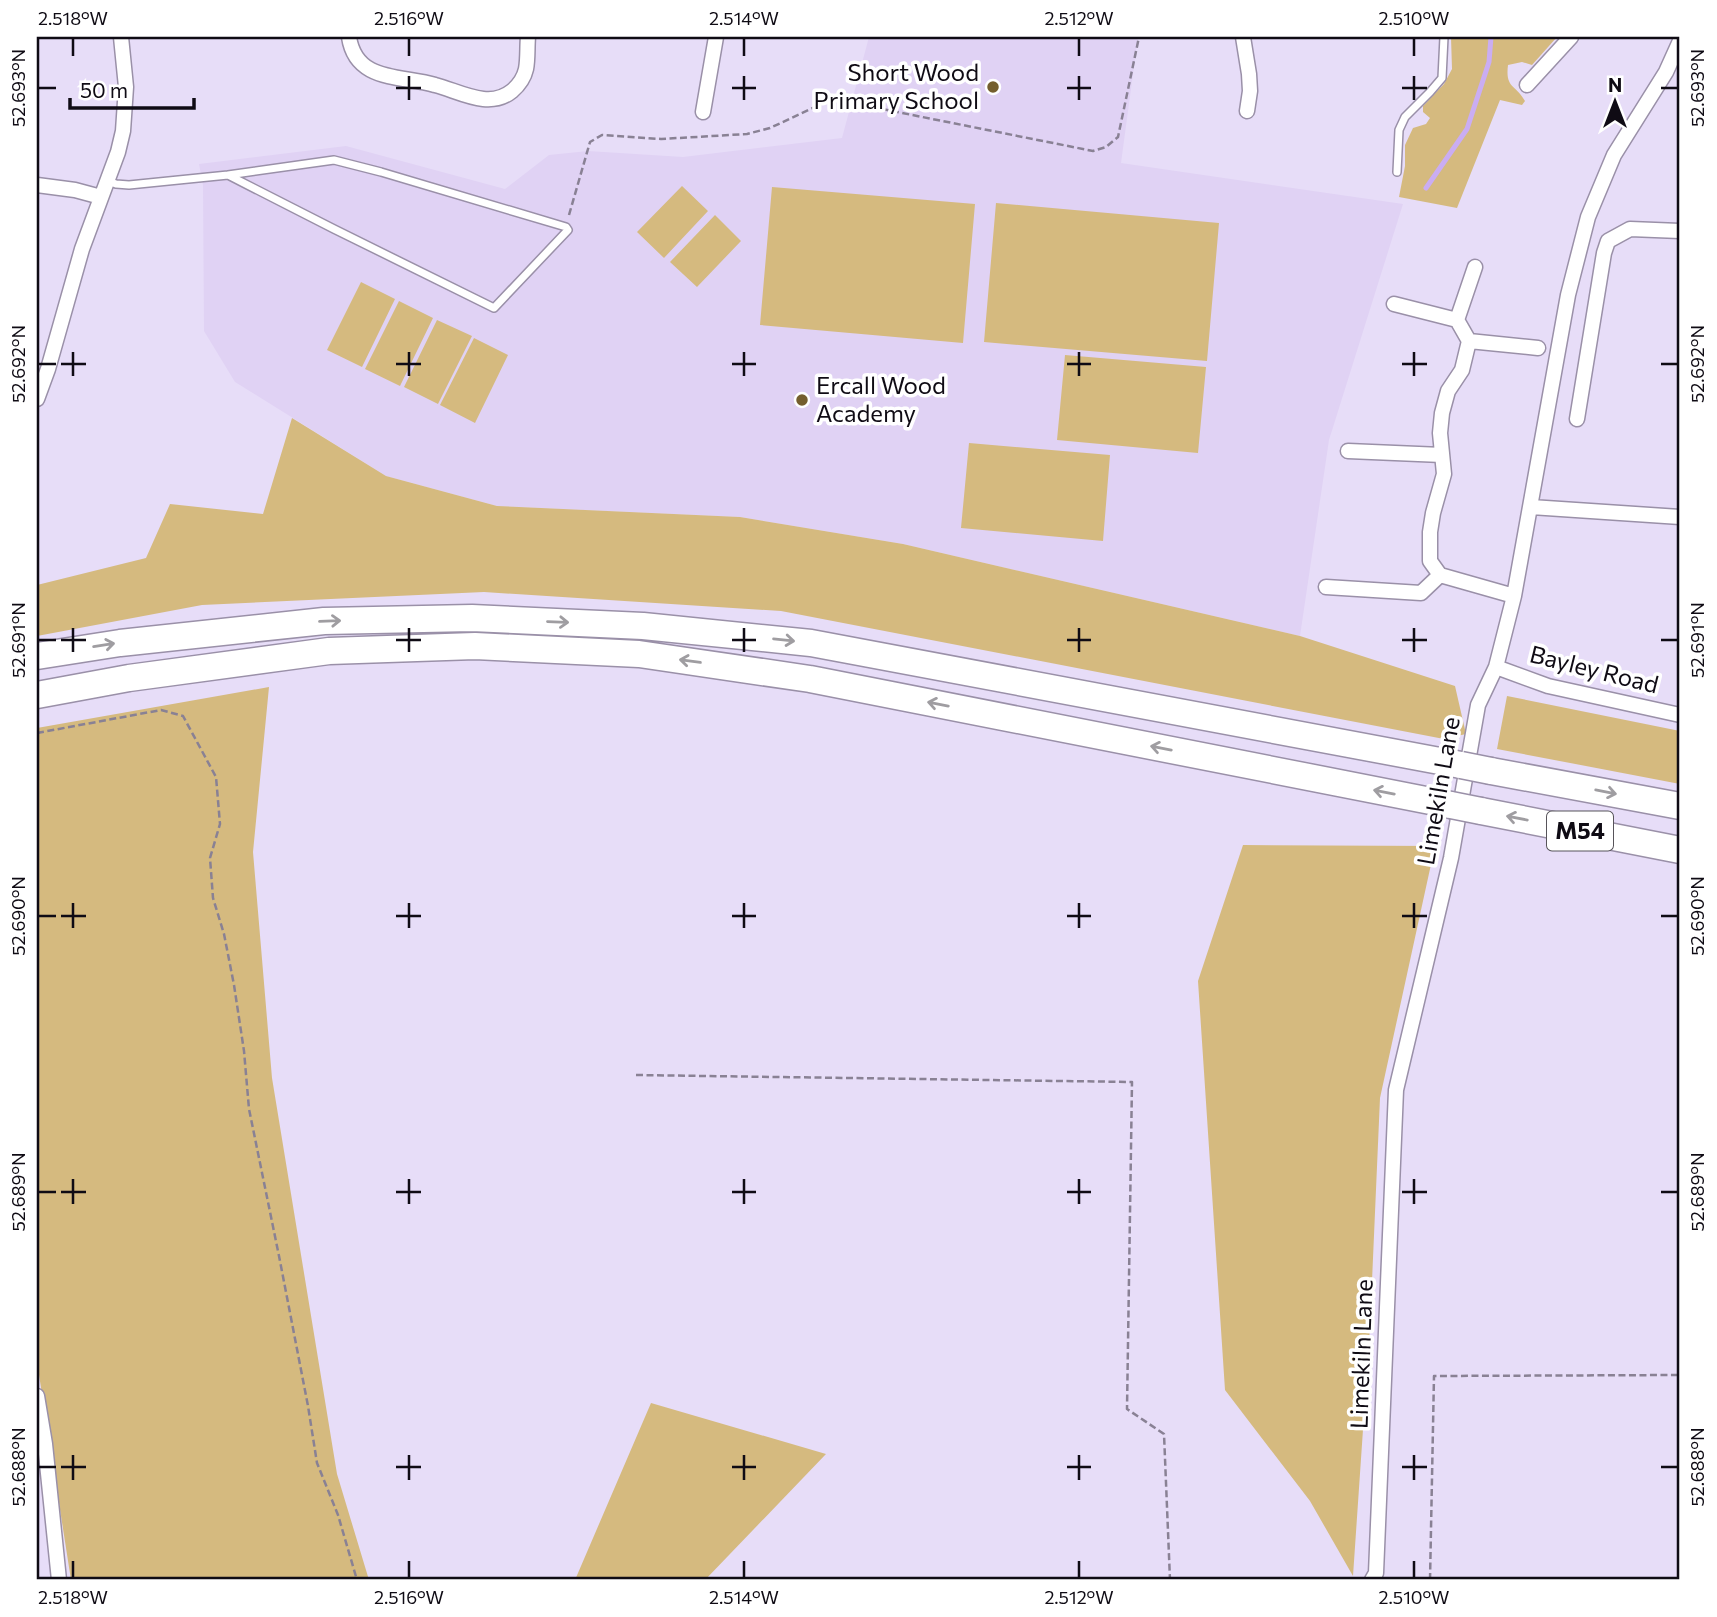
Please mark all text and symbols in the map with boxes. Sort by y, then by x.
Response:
text: 2.518°W [38,7,108,29]
text: 2.516°W [374,7,444,29]
text: 2.514°W [709,7,779,29]
text: 2.512°W [1044,7,1114,29]
text: 2.510°W [1379,7,1449,29]
text: 52.693°N [7,49,29,127]
text: 52.693°N [1686,49,1708,127]
place label: Short Wood Primary School [814,57,979,114]
scale bar [70,66,194,110]
north arrow [1580,66,1650,136]
text: N [1608,73,1622,96]
text: 50 m [80,77,128,102]
marker: Short Wood Primary School [985,79,1001,95]
text: 52.692°N [7,325,29,403]
text: 52.692°N [1686,325,1708,403]
place label: Ercall Wood Academy [816,370,946,427]
marker: Ercall Wood Academy [794,392,810,408]
text: 52.691°N [7,602,29,678]
text: 52.691°N [1686,602,1708,678]
one-way arrow [318,614,341,627]
one-way arrow [546,616,569,629]
one-way arrow [772,634,795,647]
one-way arrow [92,638,115,651]
street label: Bayley Road [1527,639,1662,699]
one-way arrow [679,654,701,667]
one-way arrow [927,697,950,710]
street label: Limekiln Lane [1410,714,1465,867]
one-way arrow [1150,741,1173,754]
one-way arrow [1373,785,1396,798]
one-way arrow [1594,786,1617,800]
one-way arrow [1506,811,1529,824]
road number: M54 [1547,811,1613,850]
text: 52.690°N [7,876,29,956]
text: 52.690°N [1686,876,1708,956]
text: 52.689°N [7,1152,29,1232]
text: 52.689°N [1686,1152,1708,1232]
street label: Limekiln Lane [1343,1279,1378,1429]
text: 52.688°N [7,1427,29,1507]
text: 52.688°N [1686,1427,1708,1507]
text: 2.518°W [38,1586,108,1608]
text: 2.516°W [374,1586,444,1608]
text: 2.514°W [709,1586,779,1608]
text: 2.512°W [1044,1586,1114,1608]
text: 2.510°W [1379,1586,1449,1608]

